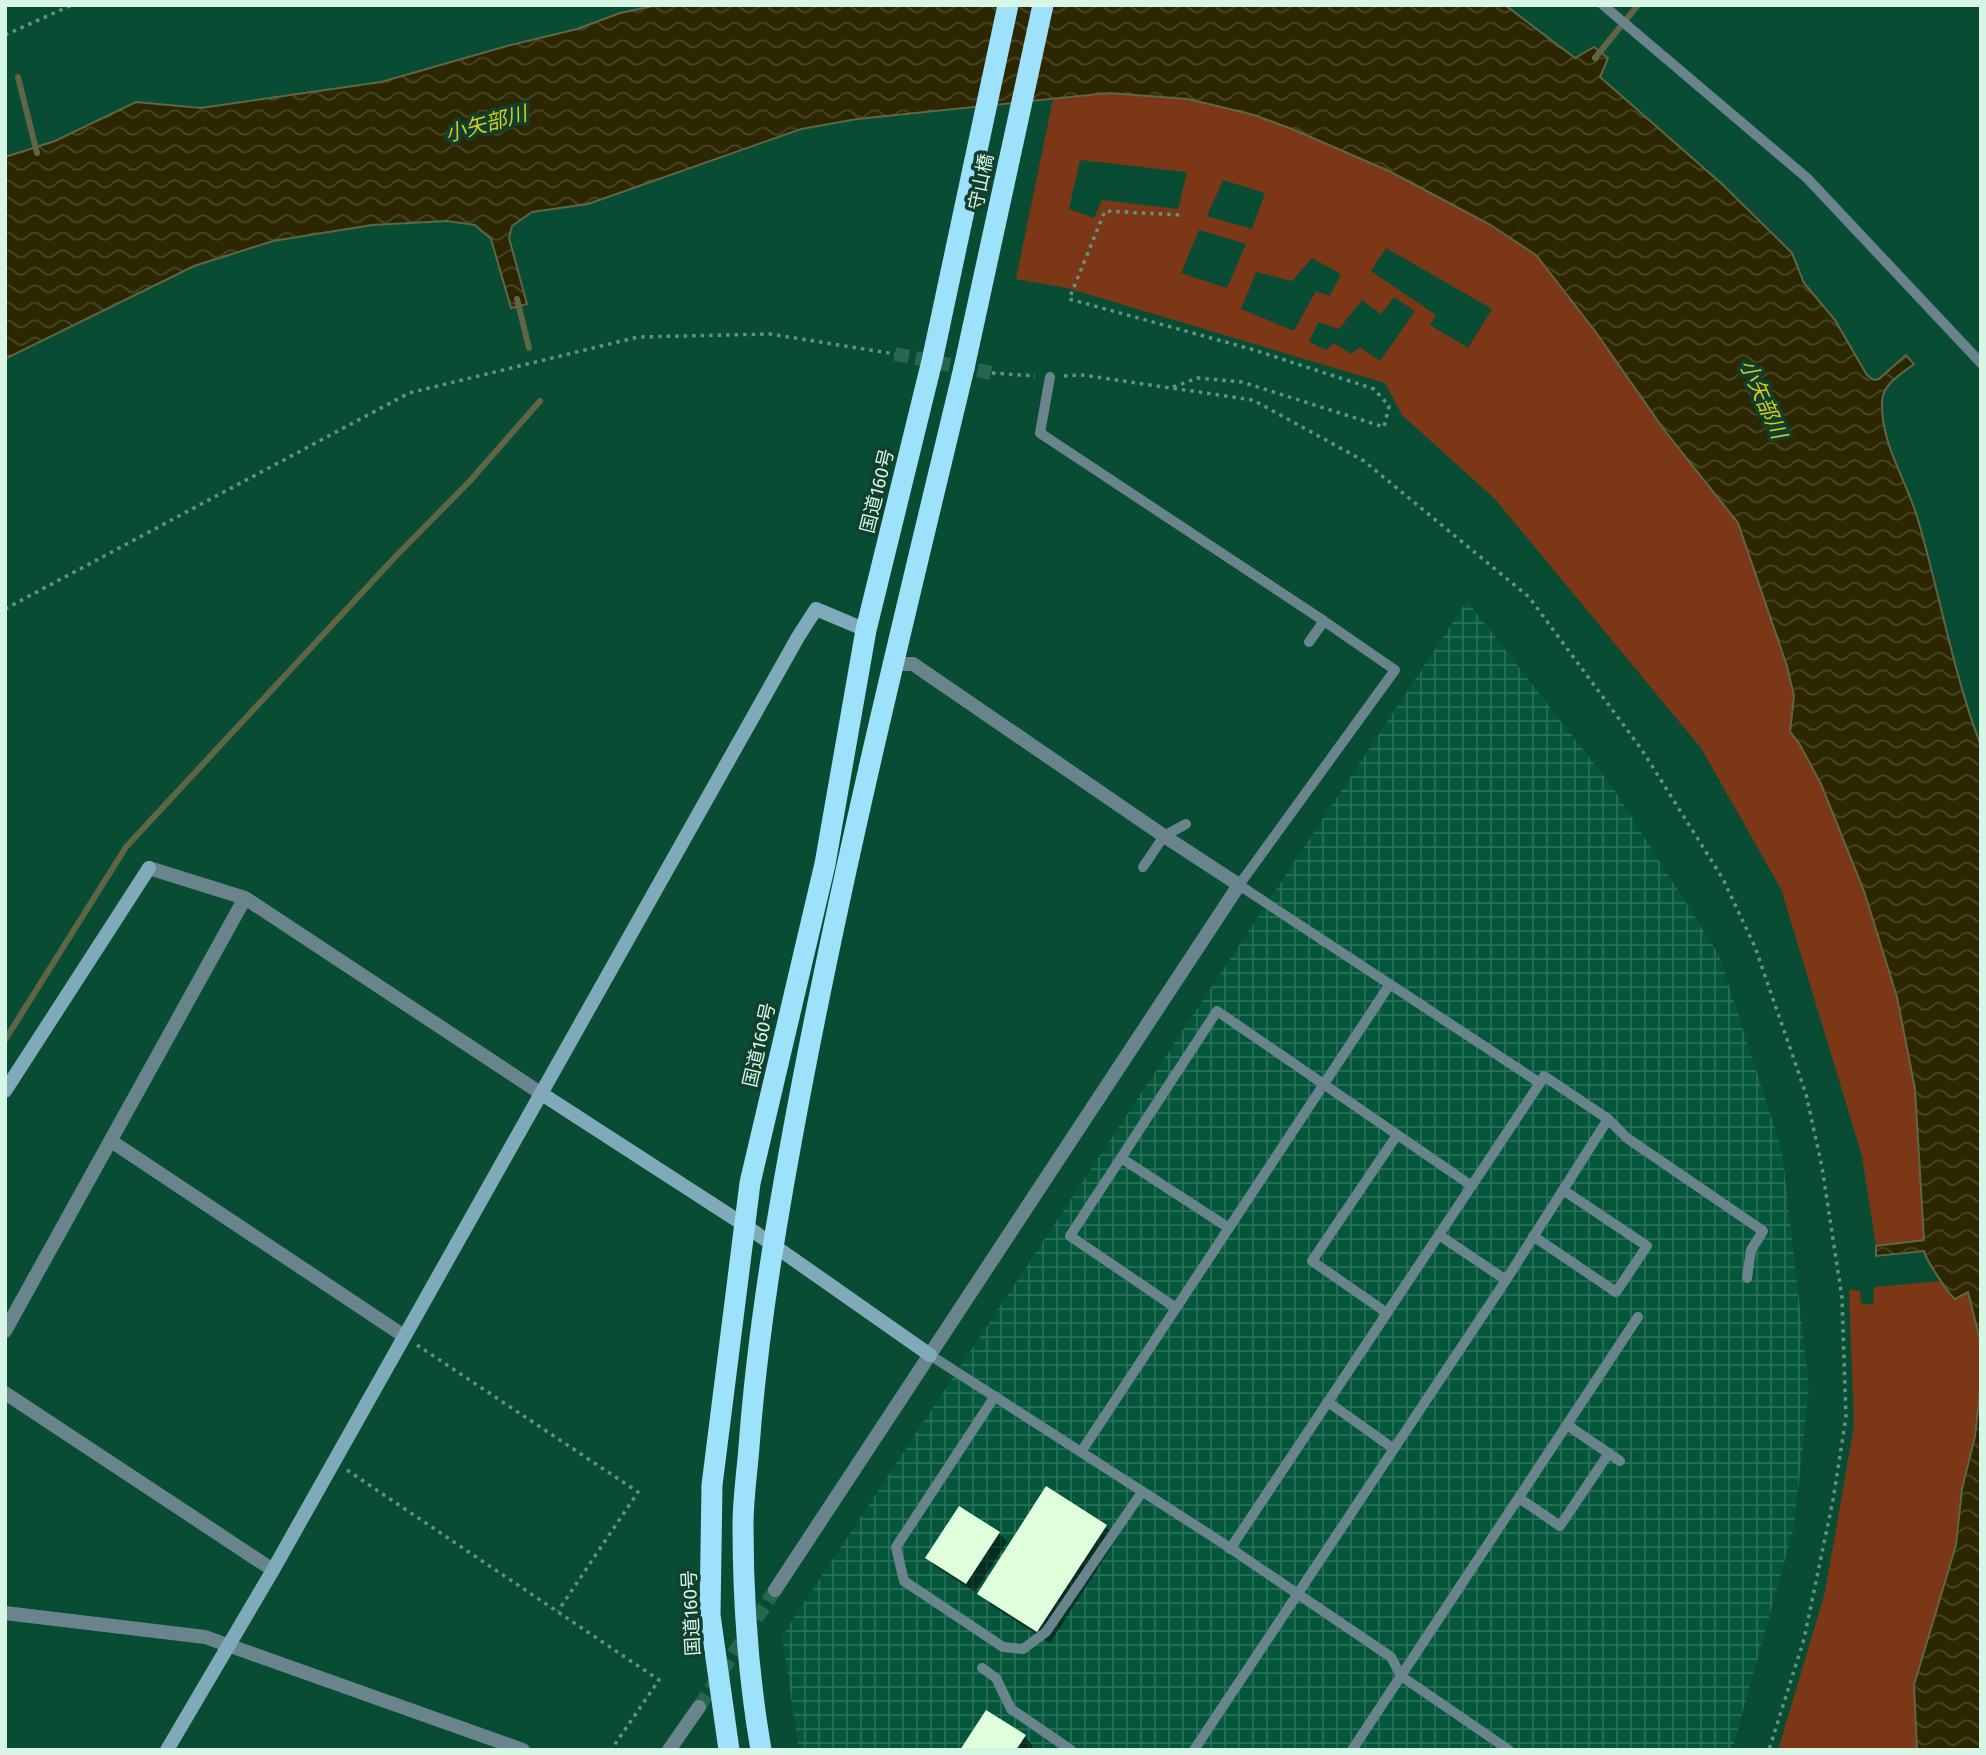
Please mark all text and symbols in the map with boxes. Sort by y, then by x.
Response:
water label: 小矢部川 [442,100,532,147]
street label: 守山橋 [964,152,998,212]
water label: 小矢部川 [1734,355,1793,444]
street label: 国道160号 [855,447,899,535]
street label: 国道160号 [738,1001,780,1089]
street label: 国道160号 [677,1569,705,1657]

